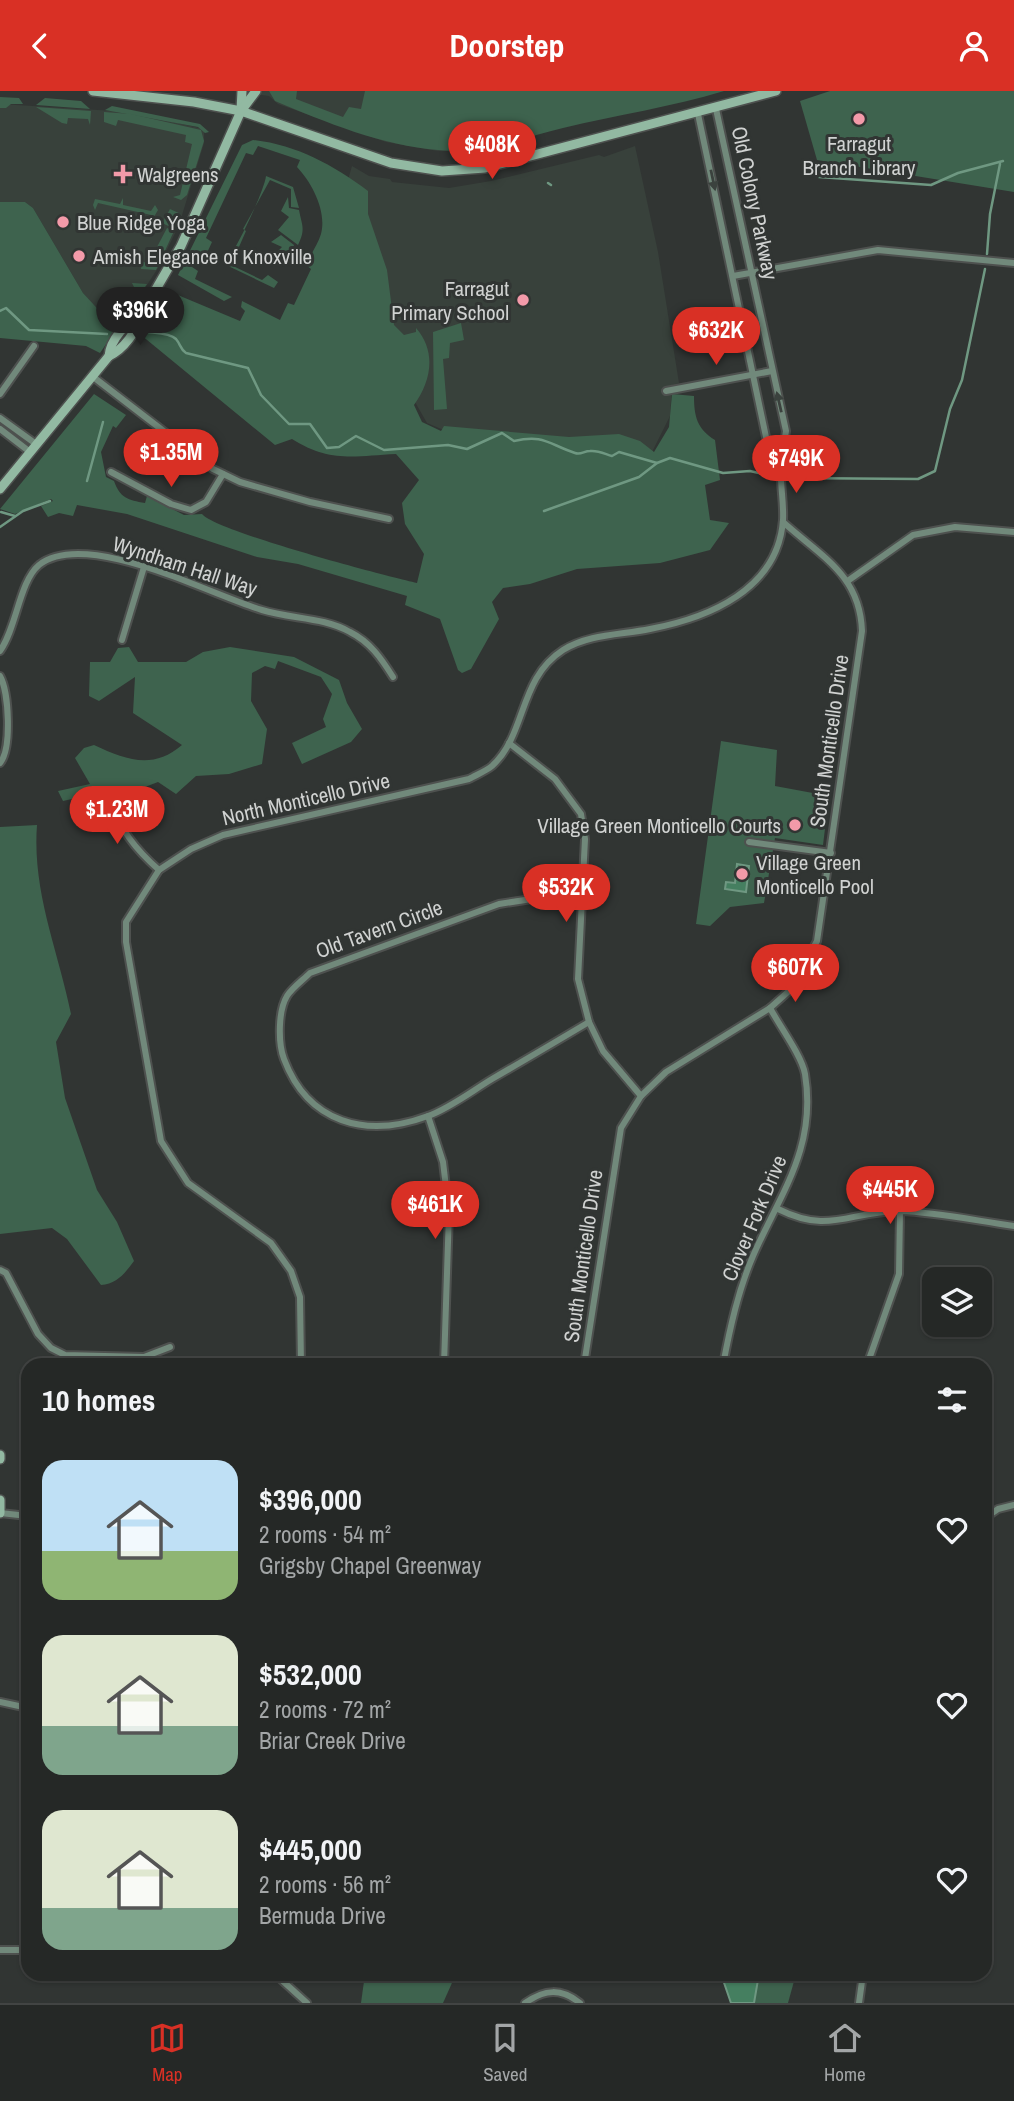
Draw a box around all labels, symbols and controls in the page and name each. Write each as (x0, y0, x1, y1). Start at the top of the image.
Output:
text: Doorstep (449, 24, 565, 67)
icon: back (21, 27, 59, 65)
icon: person (955, 27, 993, 65)
marker: Farragut Branch Library (851, 111, 867, 127)
pin: $408K (443, 122, 541, 181)
street label: Old Colony Parkway (725, 124, 785, 283)
text: $408K (464, 128, 520, 159)
place label: Farragut Branch Library (803, 129, 916, 182)
place label: Walgreens (137, 160, 219, 189)
marker: Walgreens (115, 166, 131, 182)
one-way arrow (707, 169, 718, 191)
place label: Blue Ridge Yoga (77, 208, 206, 237)
marker: Blue Ridge Yoga (55, 214, 71, 230)
place label: Amish Elegance of Knoxville (92, 242, 312, 271)
marker: Amish Elegance of Knoxville (71, 248, 87, 264)
place label: Farragut Primary School (391, 274, 509, 327)
pin: $396K (91, 287, 189, 347)
marker: Farragut Primary School (515, 292, 531, 308)
text: $396K (112, 294, 168, 325)
pin: $632K (667, 307, 765, 367)
text: $632K (688, 314, 744, 345)
one-way arrow (774, 391, 785, 413)
pin: $1.35M (114, 429, 228, 489)
pin: $749K (747, 435, 845, 495)
text: $1.35M (140, 436, 202, 467)
text: $749K (768, 442, 824, 473)
street label: Wyndham Hall Way (109, 529, 261, 603)
street label: South Monticello Drive (803, 653, 855, 829)
street label: North Monticello Drive (219, 766, 393, 832)
pin: $1.23M (60, 787, 174, 846)
text: $1.23M (86, 793, 148, 824)
place label: Village Green Monticello Courts (537, 811, 781, 840)
marker: Village Green Monticello Courts (787, 817, 803, 833)
place label: Village Green Monticello Pool (756, 848, 874, 901)
pin: $532K (517, 865, 615, 924)
marker: Village Green Monticello Pool (734, 866, 750, 882)
text: $532K (538, 871, 594, 902)
street label: Old Tavern Circle (312, 893, 446, 965)
pin: $607K (746, 944, 844, 1004)
text: $607K (767, 951, 823, 982)
street label: Clover Fork Drive (714, 1151, 794, 1285)
pin: $445K (841, 1167, 939, 1226)
street label: South Monticello Drive (557, 1168, 609, 1344)
text: $445K (862, 1173, 918, 1204)
pin: $461K (386, 1181, 484, 1241)
text: $461K (407, 1188, 463, 1219)
map controls (922, 1267, 992, 1337)
button: layers (922, 1267, 992, 1337)
text: 10 homes (42, 1380, 156, 1420)
icon: filters (933, 1381, 971, 1419)
text: $396,000 (259, 1479, 362, 1519)
icon: home (98, 1488, 182, 1572)
icon: heart (933, 1511, 971, 1549)
text: 2 rooms · 54 m² (259, 1519, 391, 1550)
text: Grigsby Chapel Greenway (259, 1550, 481, 1581)
text: $532,000 (259, 1654, 362, 1694)
icon: home (98, 1663, 182, 1747)
icon: heart (933, 1686, 971, 1724)
text: 2 rooms · 72 m² (259, 1694, 391, 1725)
text: Briar Creek Drive (259, 1725, 406, 1756)
text: $445,000 (259, 1829, 362, 1869)
icon: home (98, 1838, 182, 1922)
icon: heart (933, 1861, 971, 1899)
text: 2 rooms · 56 m² (259, 1869, 391, 1900)
text: Bermuda Drive (259, 1900, 386, 1931)
tab: Map (148, 2019, 186, 2087)
tab: Saved (483, 2019, 527, 2087)
tab: Home (824, 2019, 866, 2087)

